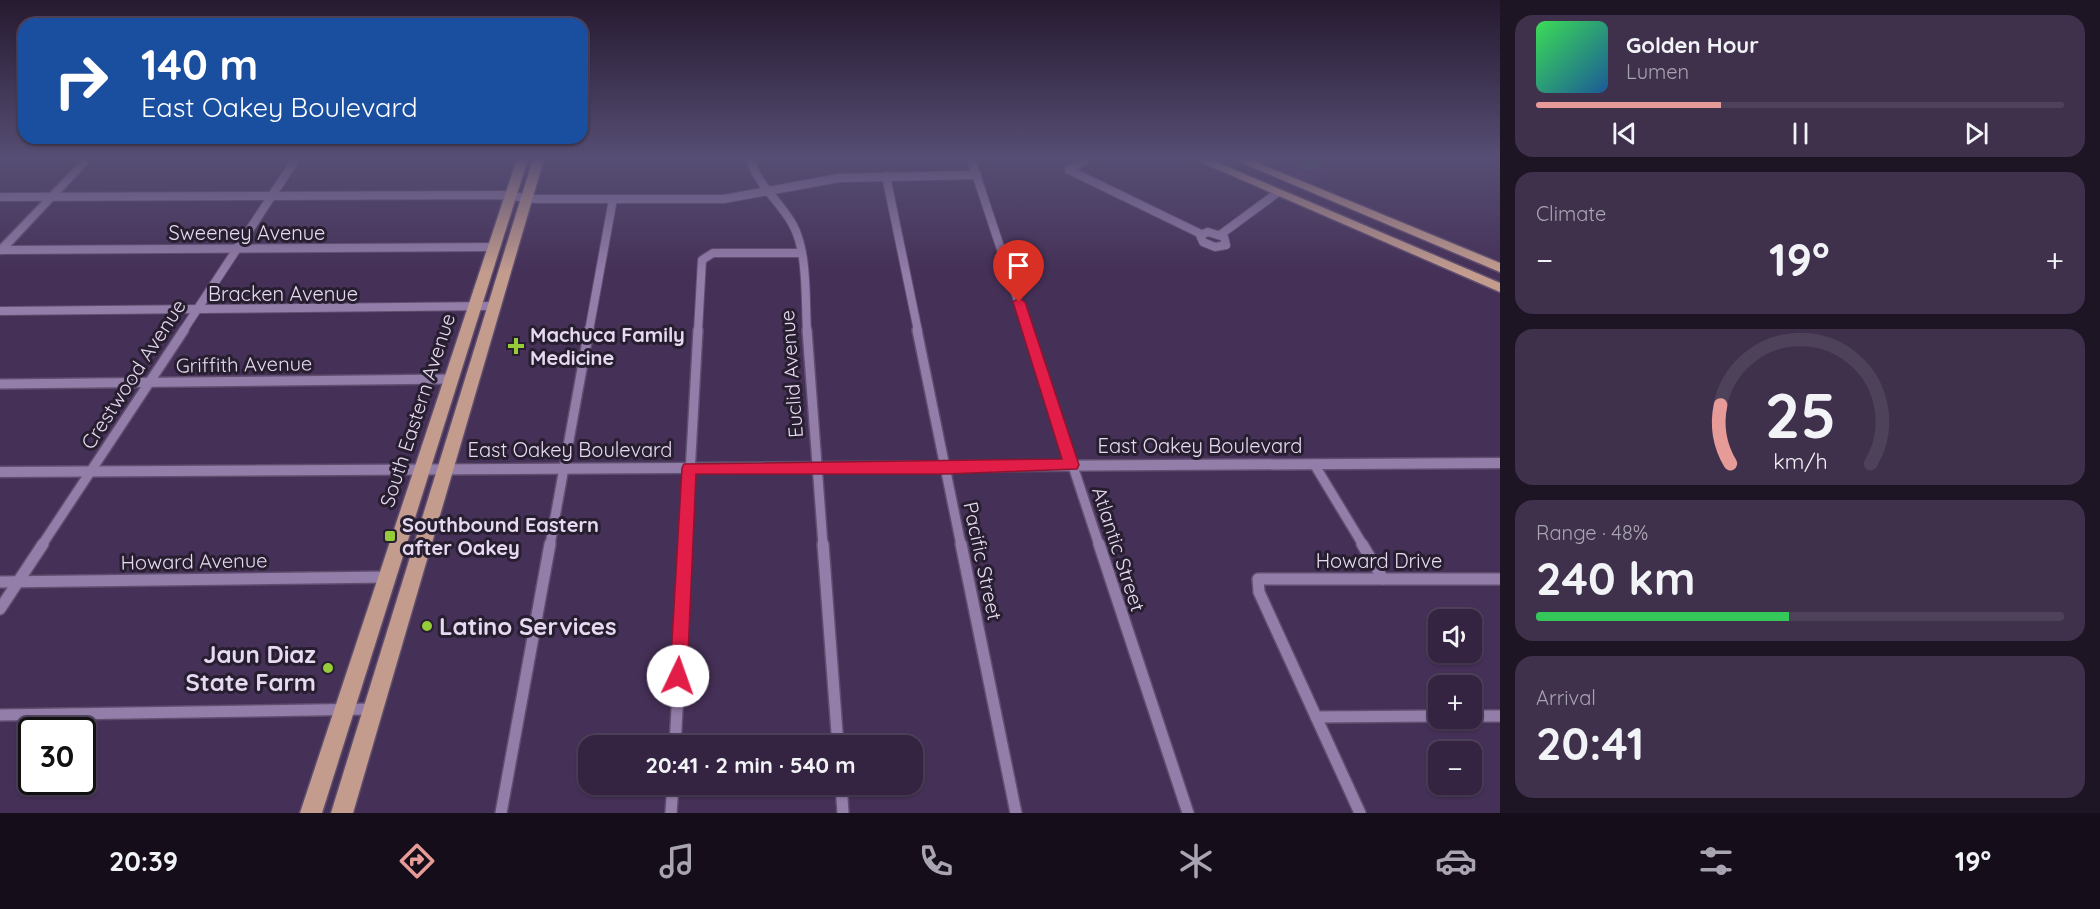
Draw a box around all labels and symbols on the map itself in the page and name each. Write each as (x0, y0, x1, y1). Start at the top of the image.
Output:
street label: Sweeney Avenue (169, 220, 325, 245)
pin (993, 240, 1044, 302)
street label: Bracken Avenue (208, 281, 358, 306)
street label: Crestwood Avenue (75, 294, 191, 454)
street label: Euclid Avenue (774, 309, 808, 439)
street label: South Eastern Avenue (374, 310, 460, 510)
place label: Machuca Family Medicine (530, 322, 685, 370)
marker: Machuca Family Medicine (507, 337, 525, 355)
street label: Griffith Avenue (176, 350, 312, 378)
street label: East Oakey Boulevard (1098, 433, 1302, 458)
street label: East Oakey Boulevard (468, 437, 672, 462)
street label: Atlantic Street (1087, 484, 1151, 615)
street label: Pacific Street (958, 499, 1008, 623)
place label: Southbound Eastern after Oakey (402, 512, 599, 560)
marker: Southbound Eastern after Oakey (383, 529, 397, 543)
street label: Howard Avenue (120, 547, 268, 575)
street label: Howard Drive (1316, 548, 1442, 573)
place label: Latino Services (439, 611, 617, 641)
marker: Latino Services (420, 619, 434, 633)
place label: Jaun Diaz State Farm (186, 639, 316, 697)
position arrow (646, 644, 710, 708)
marker: Jaun Diaz State Farm (321, 661, 335, 675)
speed limit sign: 30 (18, 717, 96, 795)

